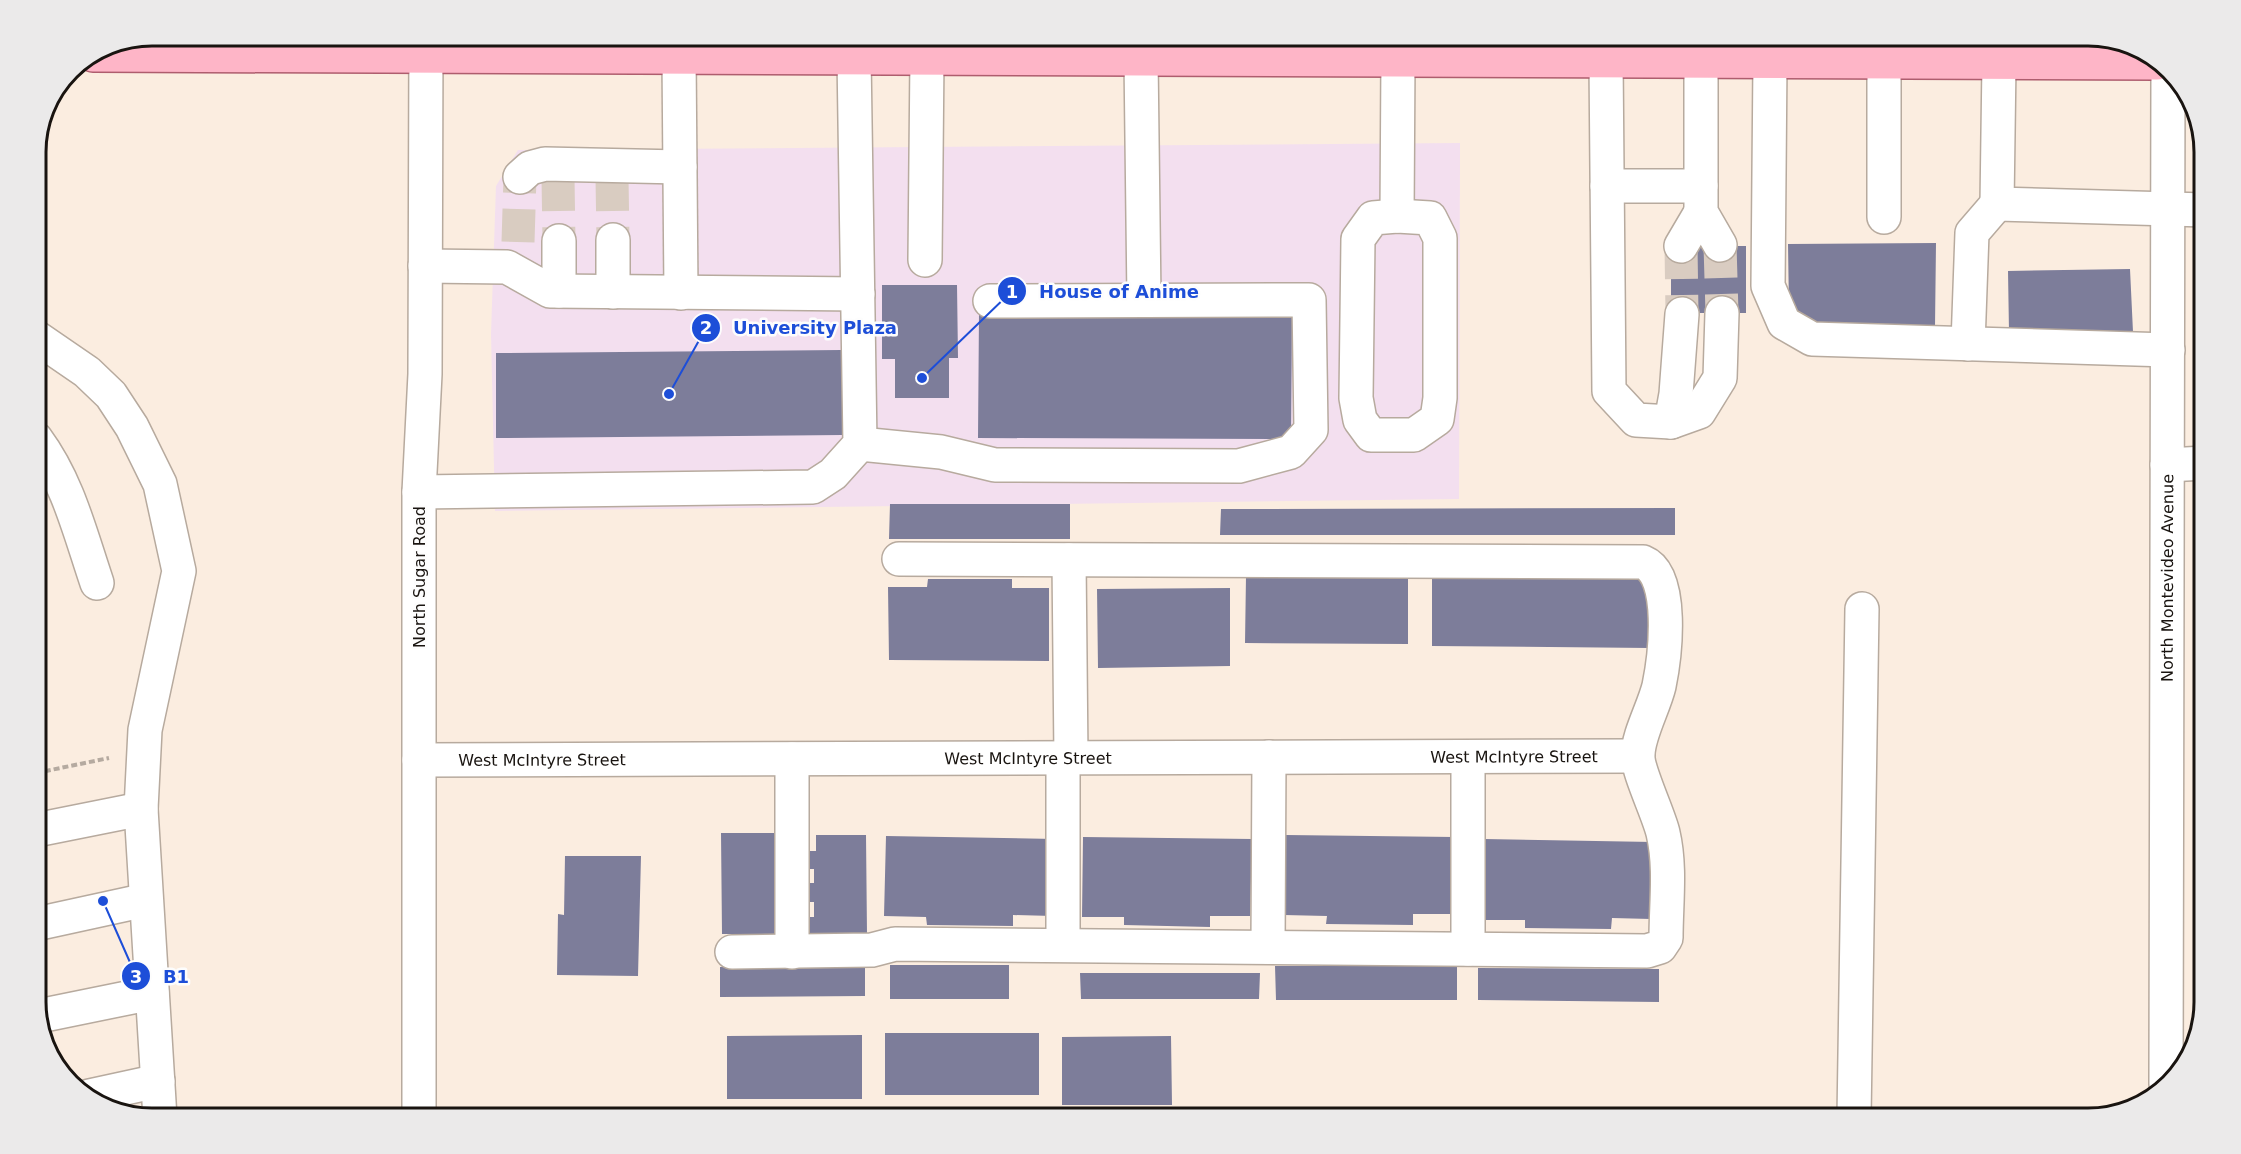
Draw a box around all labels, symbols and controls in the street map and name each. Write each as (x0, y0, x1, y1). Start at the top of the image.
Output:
callout: House of Anime (997, 273, 1211, 309)
text: 1 (1006, 281, 1018, 302)
text: House of Anime (1039, 281, 1199, 302)
callout: University Plaza (691, 310, 909, 346)
text: 2 (700, 317, 712, 338)
text: University Plaza (733, 317, 897, 338)
street label: North Montevideo Avenue (2157, 474, 2177, 682)
street label: North Sugar Road (410, 506, 429, 648)
street label: West McIntyre Street (1430, 747, 1598, 766)
street label: West McIntyre Street (944, 748, 1112, 768)
street label: West McIntyre Street (458, 750, 626, 769)
callout: B1 (121, 958, 201, 994)
text: 3 (130, 966, 142, 987)
text: B1 (163, 966, 189, 987)

